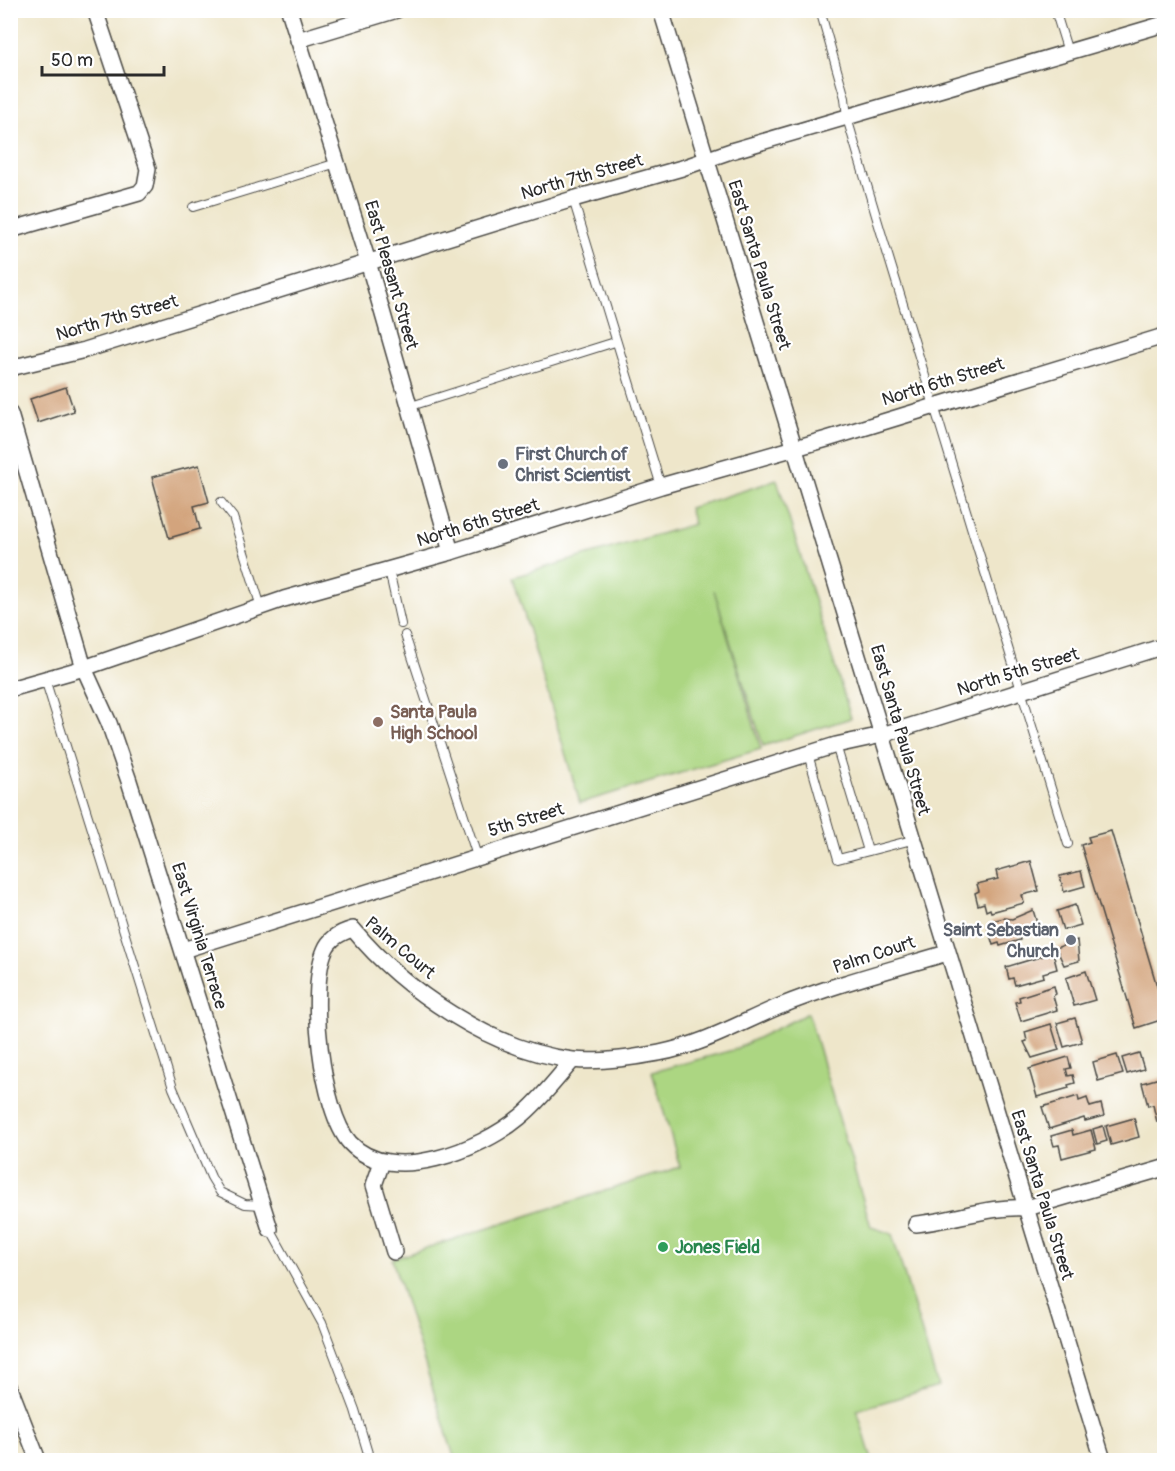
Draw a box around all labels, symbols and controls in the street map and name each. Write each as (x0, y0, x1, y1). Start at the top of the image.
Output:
scale bar (42, 39, 164, 77)
text: 50 m (51, 49, 93, 72)
street label: North 7th Street (518, 148, 646, 205)
street label: East Santa Paula Street (722, 177, 796, 353)
street label: East Pleasant Street (359, 198, 424, 353)
street label: North 7th Street (53, 289, 181, 346)
street label: North 6th Street (879, 352, 1008, 412)
place label: First Church of Christ Scientist (515, 443, 631, 487)
marker: First Church of Christ Scientist (496, 457, 510, 471)
street label: North 6th Street (414, 493, 543, 553)
street label: East Santa Paula Street (865, 642, 936, 819)
street label: North 5th Street (954, 642, 1082, 701)
place label: Santa Paula High School (390, 701, 478, 745)
marker: Santa Paula High School (371, 715, 385, 729)
street label: 5th Street (485, 797, 567, 842)
street label: East Virginia Terrace (166, 860, 232, 1012)
street label: Palm Court (360, 912, 441, 985)
place label: Saint Sebastian Church (943, 919, 1060, 963)
street label: Palm Court (830, 931, 919, 979)
marker: Saint Sebastian Church (1064, 933, 1078, 947)
street label: East Santa Paula Street (1005, 1107, 1079, 1283)
place label: Jones Field (675, 1236, 760, 1259)
marker: Jones Field (656, 1240, 670, 1254)

